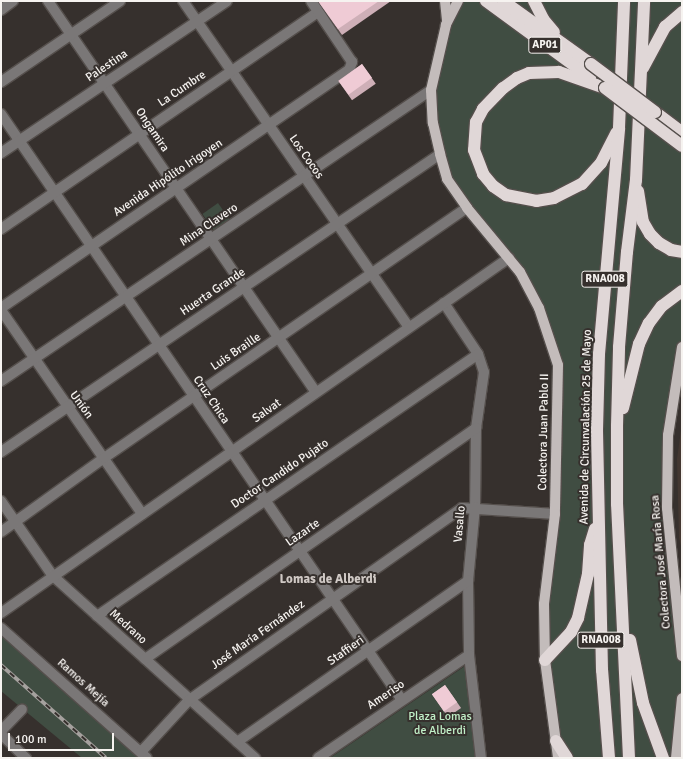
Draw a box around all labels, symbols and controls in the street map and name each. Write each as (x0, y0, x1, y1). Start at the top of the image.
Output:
road number: AP01 (528, 36, 562, 54)
street label: Palestina (83, 47, 131, 85)
street label: La Cumbre (155, 68, 209, 110)
street label: Ongamira (132, 105, 172, 155)
street label: Los Cocos (286, 132, 326, 182)
street label: Avenida Hipólito Irigoyen (111, 136, 225, 220)
street label: Mina Clavero (177, 200, 241, 250)
street label: Huerta Grande (178, 265, 248, 319)
road number: RNA008 (581, 270, 629, 288)
street label: Avenida de Circunvalación 25 de Mayo (577, 329, 595, 525)
street label: Luis Braille (208, 330, 264, 374)
street label: Cruz Chica (190, 373, 232, 427)
street label: Colectora Juan Pablo II (536, 373, 552, 491)
street label: Unión (66, 388, 96, 422)
street label: Salvat (250, 396, 284, 426)
street label: Doctor Candido Pujato (229, 436, 331, 512)
street label: Colectora José María Rosa (648, 494, 674, 630)
street label: Vasallo (451, 505, 469, 543)
street label: Lazarte (283, 516, 323, 550)
district label: Lomas de Alberdi (279, 571, 377, 587)
street label: José María Fernández (208, 597, 308, 673)
street label: Medrano (106, 607, 150, 647)
road number: RNA008 (577, 631, 625, 649)
street label: Staffieri (325, 633, 367, 669)
street label: Ramos Mejía (54, 656, 112, 710)
street label: Ameriso (364, 677, 408, 713)
park label: Plaza Lomas de Alberdi (408, 710, 472, 738)
scale bar (10, 725, 116, 751)
text: 100 m (15, 732, 47, 747)

